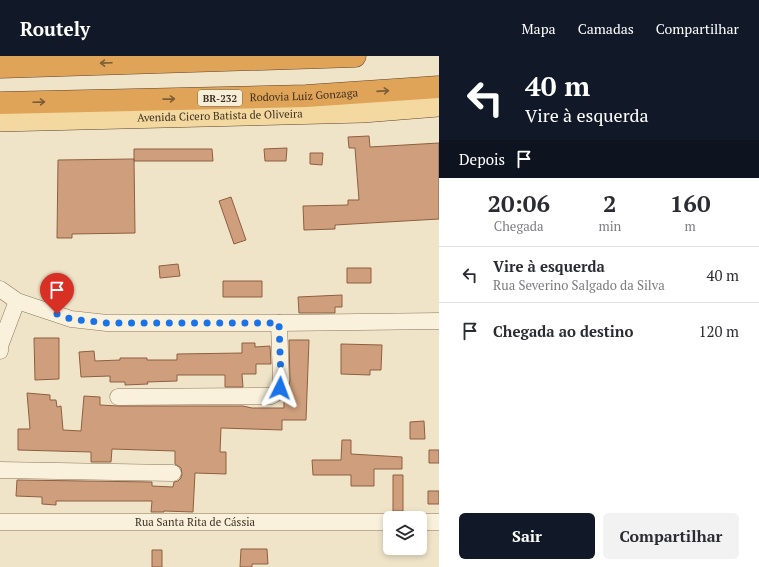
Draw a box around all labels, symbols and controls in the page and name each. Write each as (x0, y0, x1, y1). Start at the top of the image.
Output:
text: Routely (20, 16, 90, 41)
text: Mapa (521, 19, 556, 38)
text: Camadas (578, 19, 634, 38)
text: Compartilhar (656, 19, 739, 38)
one-way arrow (100, 60, 113, 67)
text: 40 m (525, 67, 590, 104)
icon: left (459, 72, 511, 124)
street label: Rodovia Luiz Gonzaga (250, 85, 359, 104)
one-way arrow (376, 87, 389, 95)
road number: BR-232 (198, 90, 242, 106)
one-way arrow (162, 95, 175, 103)
one-way arrow (32, 98, 45, 106)
text: Vire à esquerda (525, 103, 649, 127)
street label: Avenida Cicero Batista de Oliveira (137, 106, 303, 125)
icon: arrive (513, 148, 535, 170)
text: Depois (459, 149, 505, 169)
text: 20:06 (487, 187, 550, 219)
text: 2 (603, 187, 617, 219)
text: 160 (670, 187, 710, 219)
text: Chegada (494, 217, 544, 235)
text: min (598, 217, 621, 235)
text: m (685, 217, 696, 235)
text: Vire à esquerda (493, 256, 605, 276)
icon: left (459, 264, 481, 286)
text: 40 m (706, 265, 739, 285)
pin (40, 273, 74, 314)
text: Rua Severino Salgado da Silva (493, 276, 665, 294)
icon: arrive (46, 279, 68, 301)
icon: arrive (459, 320, 481, 342)
text: Chegada ao destino (493, 321, 633, 341)
text: 120 m (698, 321, 739, 341)
position arrow (259, 367, 301, 409)
map controls (383, 511, 427, 555)
button: layers (383, 511, 427, 555)
button: Sair (459, 513, 595, 559)
button: Compartilhar (603, 513, 739, 559)
street label: Rua Santa Rita de Cássia (135, 515, 255, 529)

